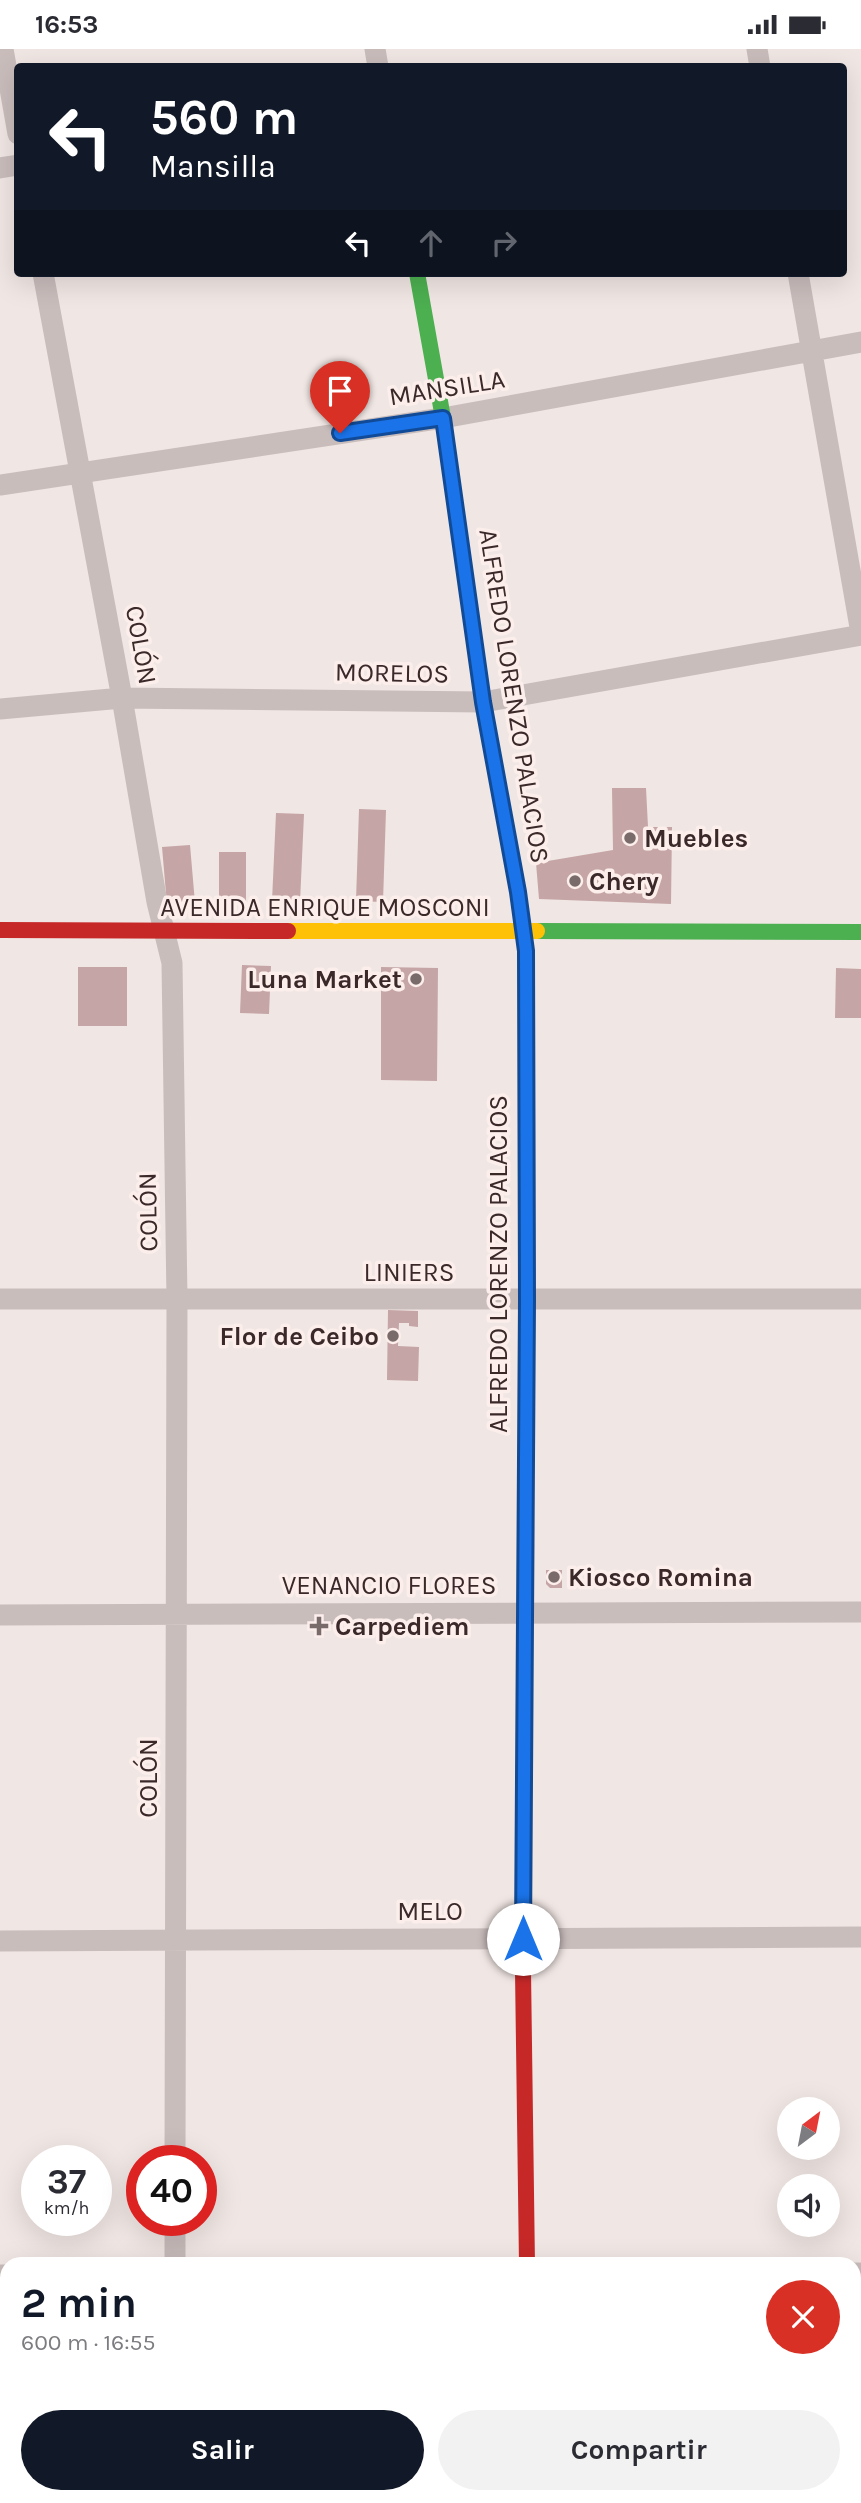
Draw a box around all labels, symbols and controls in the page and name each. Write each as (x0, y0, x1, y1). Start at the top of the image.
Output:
text: 16:53 (35, 9, 98, 40)
text: 560 m (150, 89, 298, 146)
icon: left (35, 91, 126, 182)
text: Mansilla (150, 148, 276, 185)
icon: left (339, 224, 377, 262)
icon: ahead (412, 224, 450, 262)
icon: right (485, 224, 523, 262)
pin (310, 361, 370, 433)
street label: MANSILLA (387, 364, 507, 412)
icon: arrive (321, 372, 359, 410)
street label: ALFREDO LORENZO PALACIOS (472, 527, 556, 865)
street label: COLÓN (119, 603, 164, 687)
street label: MORELOS (335, 657, 449, 689)
place label: Muebles (644, 823, 748, 854)
marker: Muebles (622, 830, 638, 846)
place label: Chery (589, 866, 659, 897)
marker: Chery (567, 873, 583, 889)
street label: AVENIDA ENRIQUE MOSCONI (160, 892, 490, 923)
place label: Luna Market (247, 964, 402, 995)
marker: Luna Market (408, 971, 424, 987)
street label: ALFREDO LORENZO PALACIOS (483, 1095, 514, 1433)
street label: COLÓN (131, 1172, 164, 1252)
street label: LINIERS (364, 1257, 454, 1288)
place label: Flor de Ceibo (220, 1321, 379, 1352)
marker: Flor de Ceibo (385, 1328, 401, 1344)
place label: Kiosco Romina (568, 1562, 753, 1593)
marker: Kiosco Romina (546, 1569, 562, 1585)
street label: VENANCIO FLORES (282, 1570, 496, 1601)
place label: Carpediem (335, 1611, 469, 1642)
marker: Carpediem (309, 1616, 329, 1636)
street label: COLÓN (132, 1738, 164, 1818)
street label: MELO (397, 1896, 463, 1927)
position arrow (486, 1902, 560, 1976)
north arrow (777, 2097, 840, 2159)
map controls (777, 2097, 840, 2237)
speed limit sign: 40 (126, 2145, 217, 2236)
text: 37 (47, 2161, 86, 2202)
button: sound (777, 2174, 840, 2237)
text: km/h (44, 2197, 89, 2219)
text: 2 min (21, 2278, 137, 2328)
button: close (766, 2280, 840, 2354)
text: 600 m · 16:55 (21, 2329, 156, 2356)
button: Salir (21, 2410, 424, 2490)
button: Compartir (438, 2410, 840, 2490)

